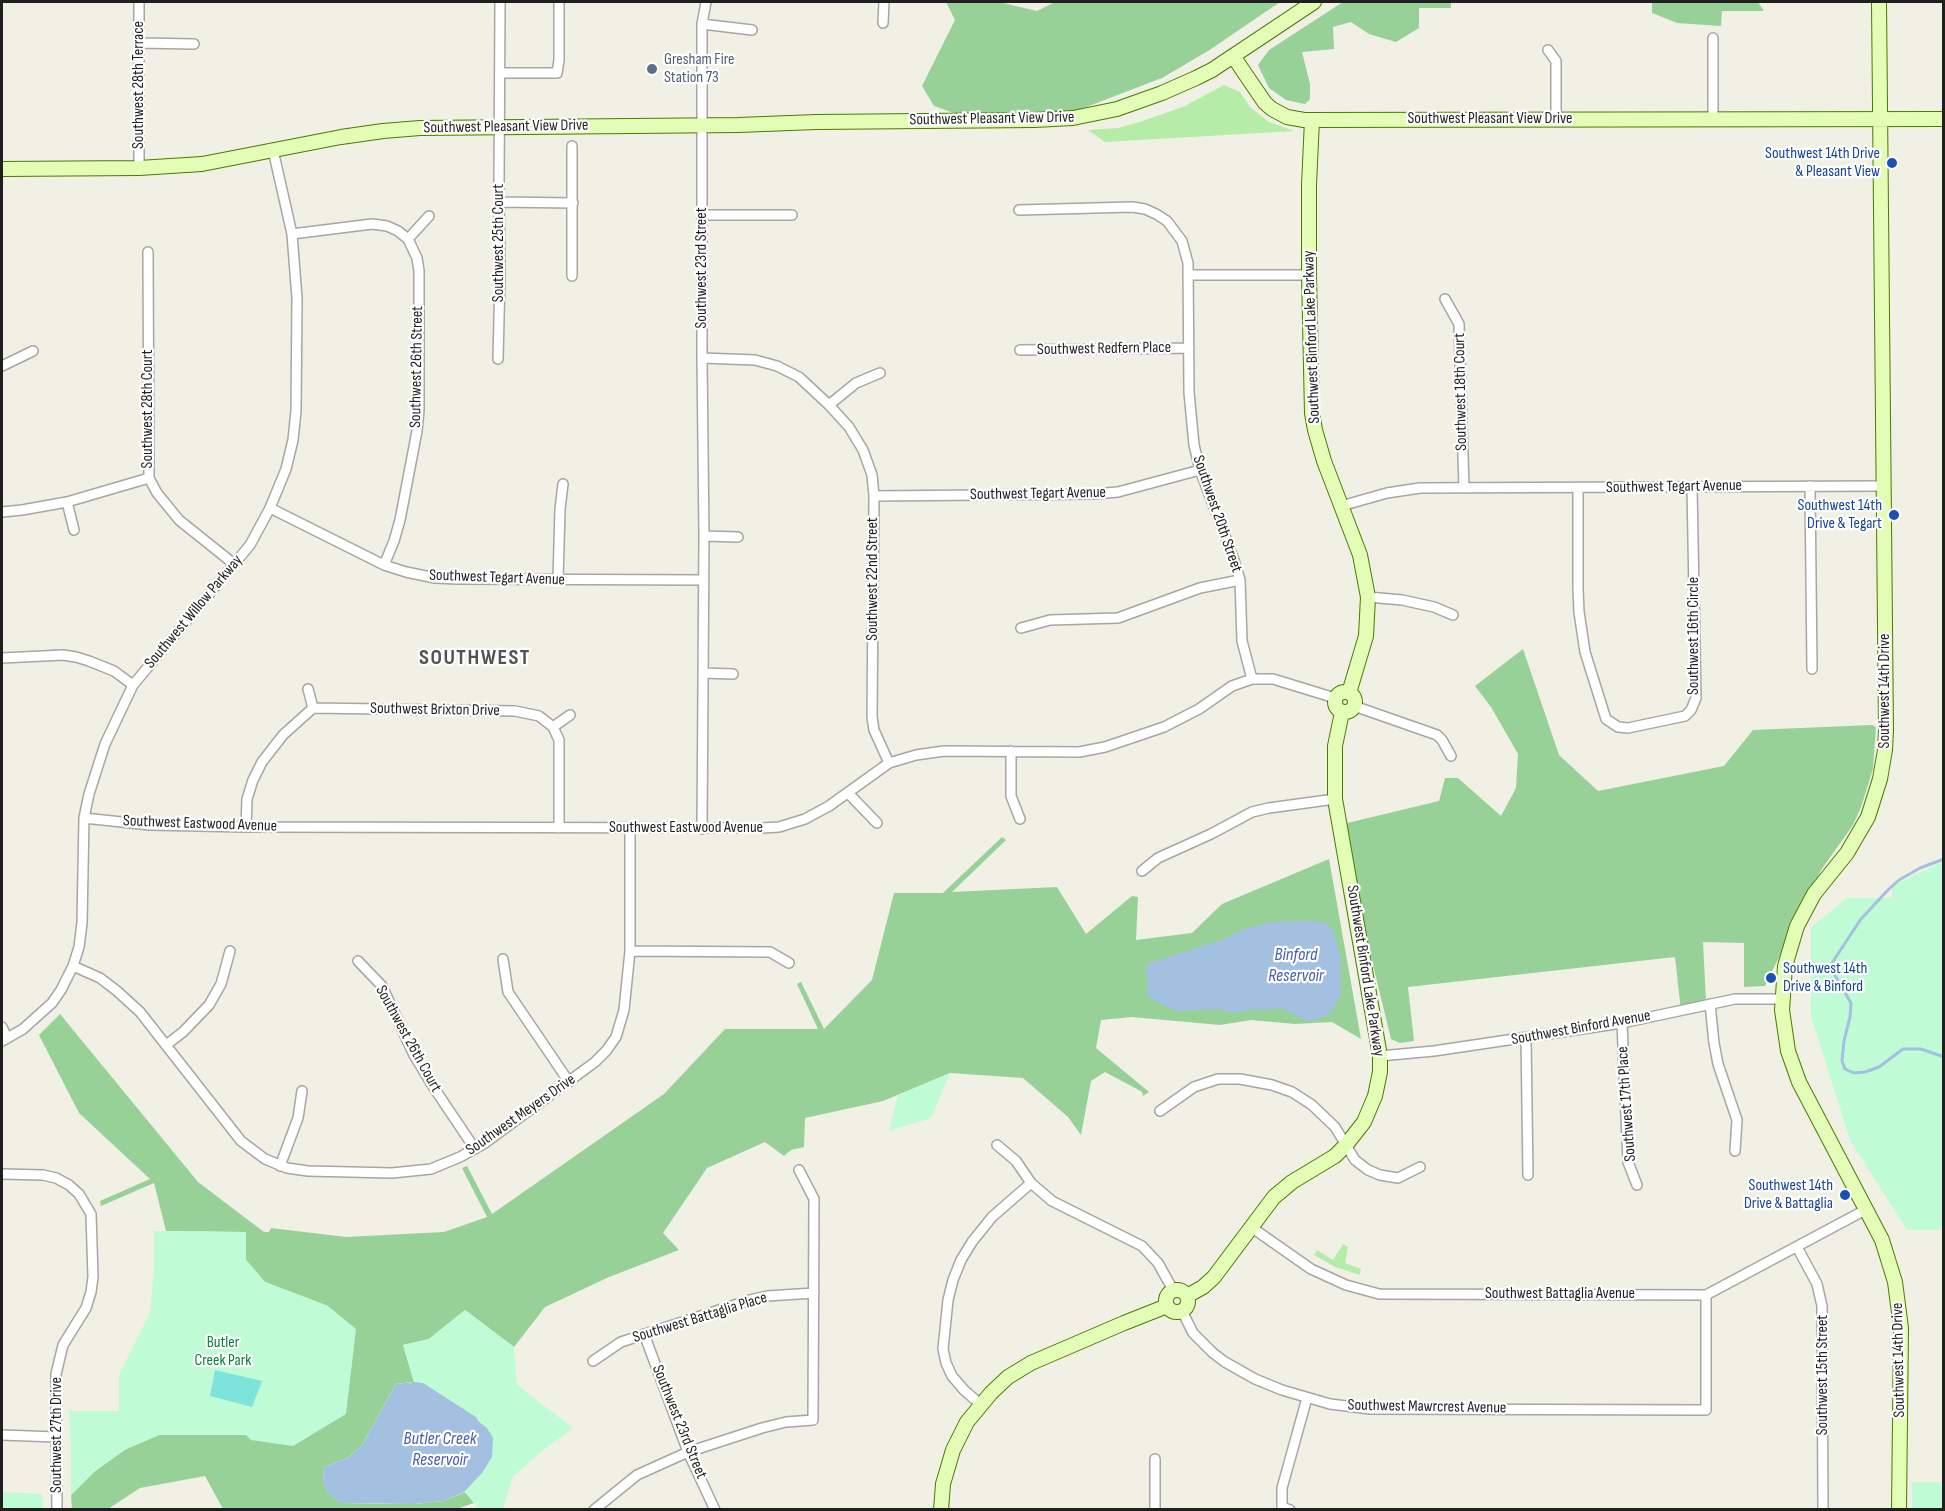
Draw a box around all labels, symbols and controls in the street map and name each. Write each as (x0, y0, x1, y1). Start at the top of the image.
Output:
street label: Southwest 28th Terrace (129, 21, 149, 149)
place label: Gresham Fire Station 73 (664, 50, 734, 88)
marker: Gresham Fire Station 73 (645, 62, 659, 76)
street label: Southwest Pleasant View Drive (909, 108, 1075, 130)
street label: Southwest Pleasant View Drive (1408, 109, 1572, 129)
street label: Southwest Pleasant View Drive (423, 116, 589, 138)
place label: Southwest 14th Drive & Pleasant View (1765, 144, 1880, 182)
marker: Southwest 14th Drive & Pleasant View (1885, 156, 1899, 170)
street label: Southwest 25th Court (489, 184, 509, 302)
street label: Southwest 23rd Street (692, 207, 712, 329)
street label: Southwest Binford Lake Parkway (1299, 250, 1325, 424)
street label: Southwest 26th Street (406, 306, 428, 428)
street label: Southwest 18th Court (1450, 333, 1472, 451)
street label: Southwest Redfern Place (1037, 338, 1171, 360)
street label: Southwest 28th Court (138, 350, 158, 468)
street label: Southwest 20th Street (1188, 453, 1246, 575)
street label: Southwest Tegart Avenue (1606, 476, 1742, 498)
street label: Southwest Tegart Avenue (970, 483, 1106, 505)
place label: Southwest 14th Drive & Tegart (1798, 496, 1882, 534)
marker: Southwest 14th Drive & Tegart (1887, 508, 1901, 522)
street label: Southwest 22nd Street (863, 517, 883, 641)
street label: Southwest Willow Parkway (141, 551, 247, 673)
street label: Southwest Tegart Avenue (429, 566, 565, 590)
street label: Southwest 16th Circle (1684, 577, 1704, 695)
street label: Southwest 14th Drive (1875, 634, 1895, 748)
district label: SOUTHWEST (419, 645, 531, 671)
street label: Southwest Brixton Drive (370, 699, 500, 721)
street label: Southwest Eastwood Avenue (123, 812, 277, 836)
street label: Southwest Eastwood Avenue (609, 818, 763, 838)
street label: Southwest Binford Lake Parkway (1342, 884, 1388, 1058)
water label: Binford Reservoir (1268, 944, 1324, 986)
place label: Southwest 14th Drive & Binford (1783, 959, 1867, 997)
marker: Southwest 14th Drive & Binford (1764, 971, 1778, 985)
street label: Southwest 26th Court (371, 982, 445, 1096)
street label: Southwest Binford Avenue (1510, 1006, 1652, 1050)
street label: Southwest 17th Place (1613, 1046, 1641, 1162)
street label: Southwest Meyers Drive (463, 1070, 579, 1160)
place label: Southwest 14th Drive & Battaglia (1744, 1176, 1833, 1214)
marker: Southwest 14th Drive & Battaglia (1838, 1188, 1852, 1202)
street label: Southwest Battaglia Avenue (1485, 1284, 1635, 1304)
street label: Southwest Battaglia Place (630, 1288, 770, 1348)
street label: Southwest 14th Drive (1888, 1302, 1910, 1418)
street label: Southwest 15th Street (1813, 1315, 1833, 1435)
park label: Butler Creek Park (195, 1333, 251, 1371)
street label: Southwest 23rd Street (647, 1362, 711, 1482)
street label: Southwest 27th Drive (47, 1377, 67, 1493)
street label: Southwest Mawrcrest Avenue (1348, 1396, 1506, 1418)
water label: Butler Creek Reservoir (404, 1428, 476, 1470)

